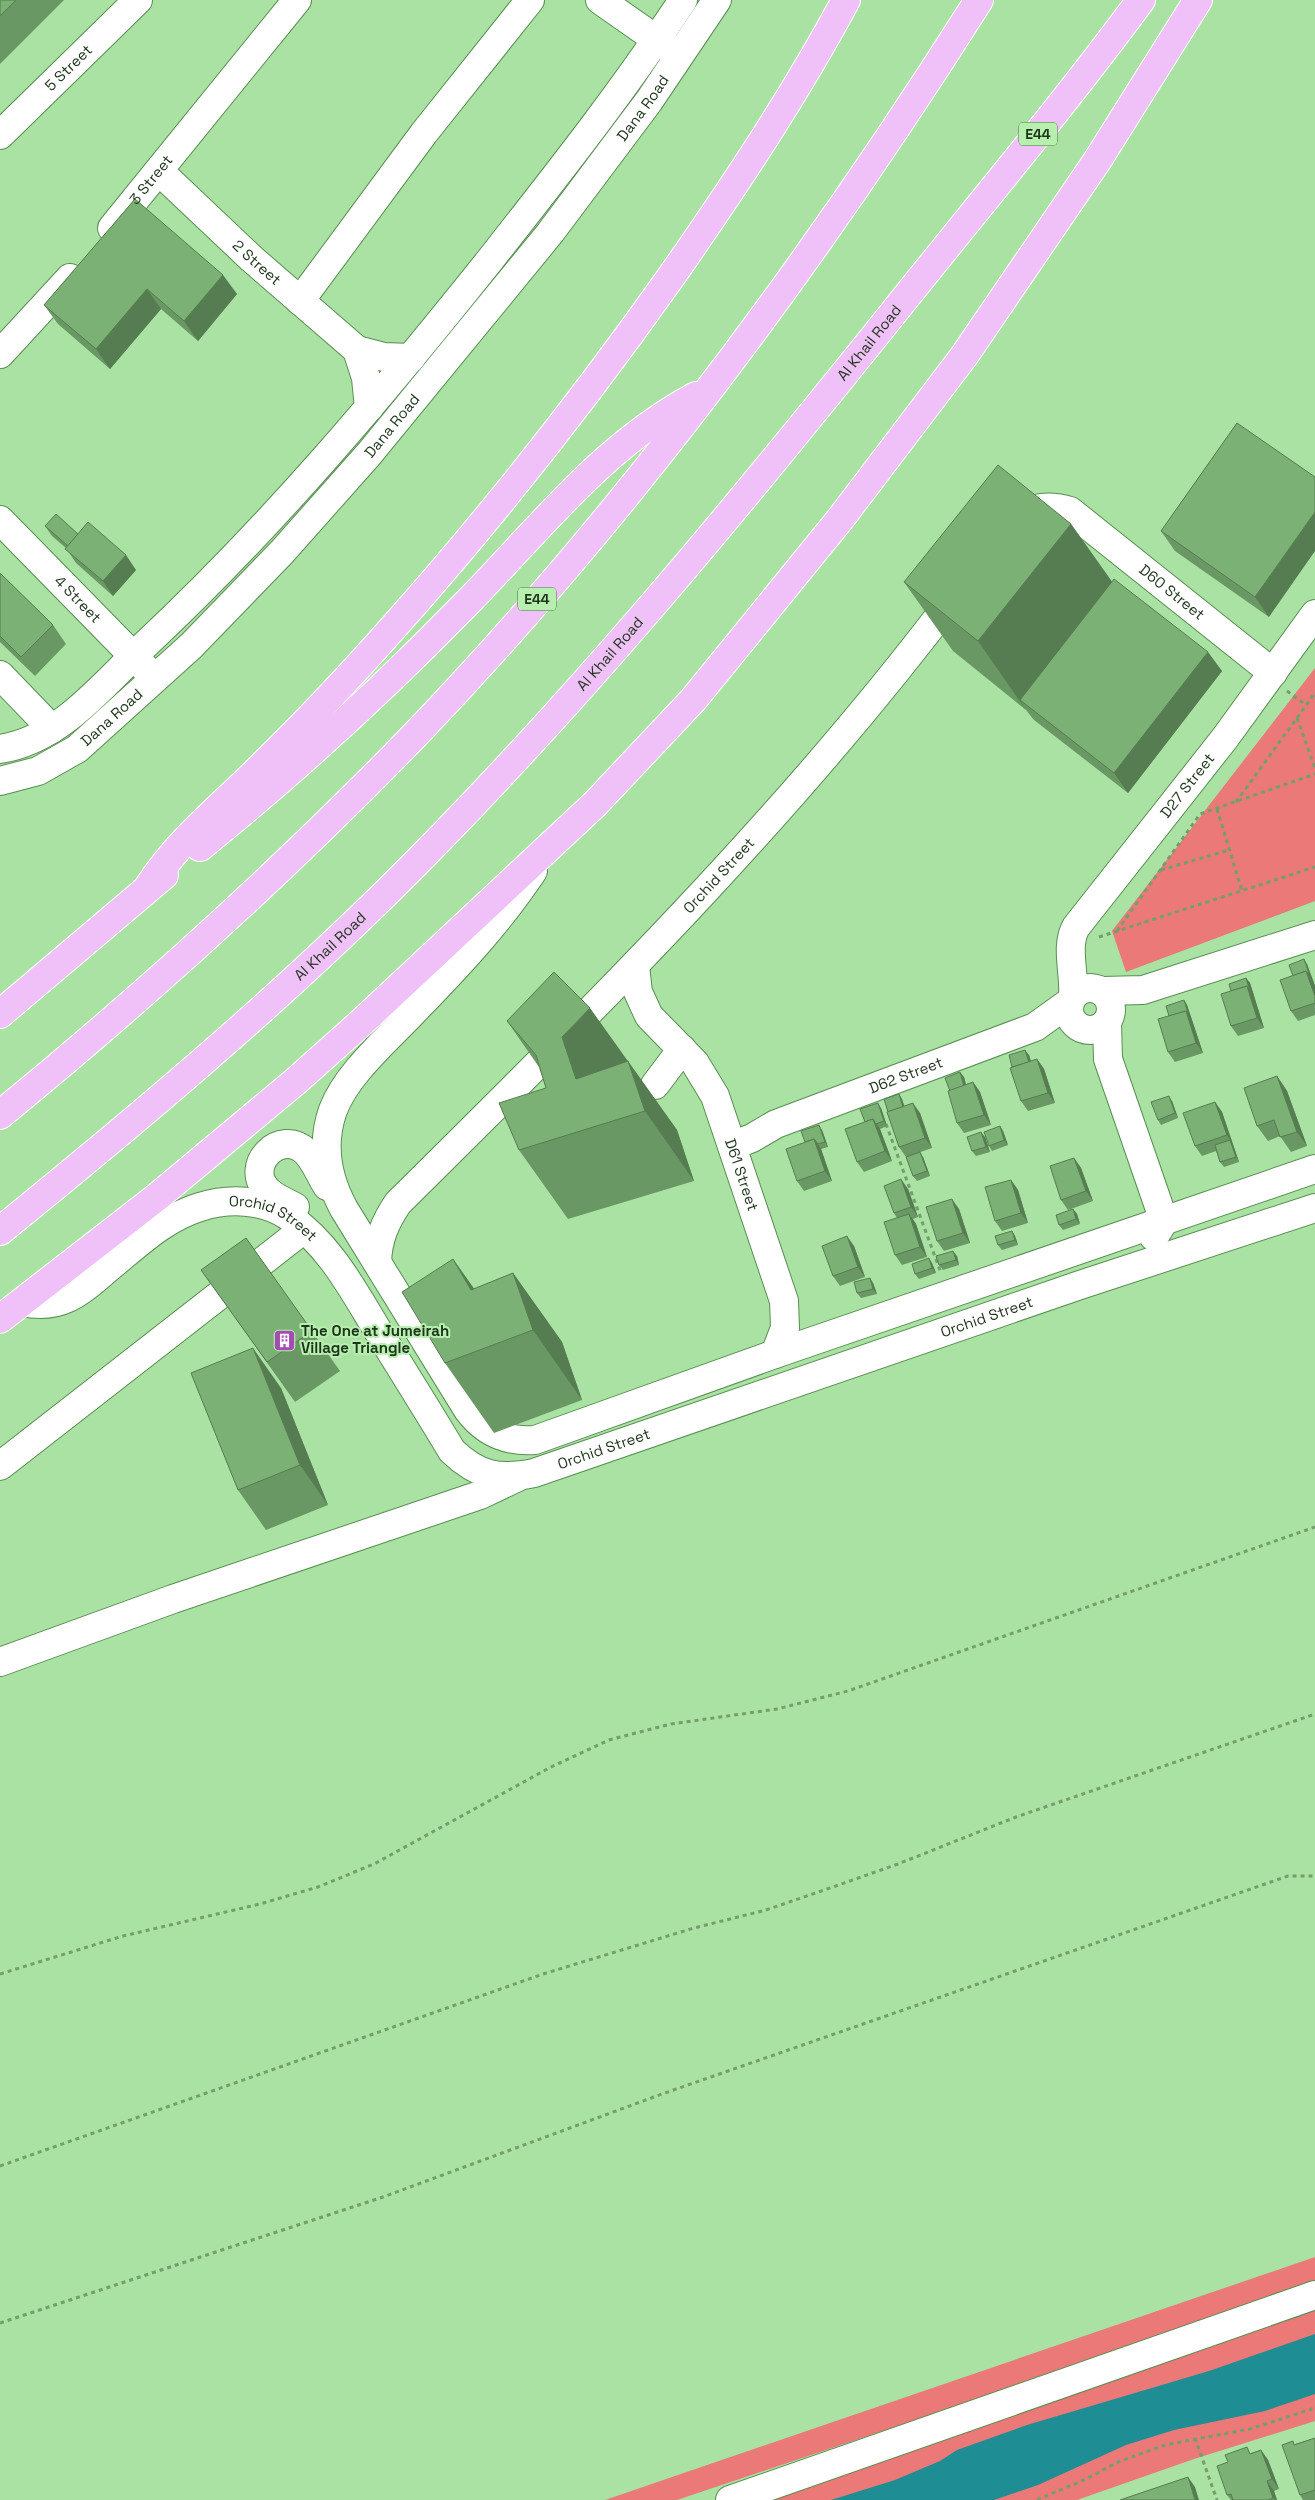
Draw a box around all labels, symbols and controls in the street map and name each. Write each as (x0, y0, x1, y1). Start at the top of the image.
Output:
street label: 5 Street (41, 40, 96, 95)
street label: Dana Road (612, 71, 673, 145)
road number: E44 (1019, 122, 1057, 146)
street label: 3 Street (125, 151, 177, 208)
street label: 2 Street (229, 236, 285, 289)
street label: Al Khail Road (833, 301, 905, 384)
street label: Dana Road (360, 390, 423, 461)
street label: D60 Street (1135, 560, 1209, 624)
street label: 4 Street (51, 571, 106, 627)
road number: E44 (518, 588, 556, 610)
street label: Al Khail Road (572, 613, 647, 694)
street label: Dana Road (76, 684, 146, 750)
street label: D27 Street (1156, 749, 1218, 821)
street label: Orchid Street (679, 833, 758, 917)
street label: Al Khail Road (290, 908, 370, 984)
street label: D62 Street (866, 1052, 946, 1097)
street label: D61 Street (721, 1136, 763, 1213)
street label: Orchid Street (229, 1191, 322, 1245)
street label: Orchid Street (938, 1292, 1035, 1341)
place label: The One at Jumeirah Village Triangle (301, 1321, 449, 1357)
building icon: The One at Jumeirah Village Triangle (273, 1328, 297, 1352)
street label: Orchid Street (555, 1424, 653, 1473)

